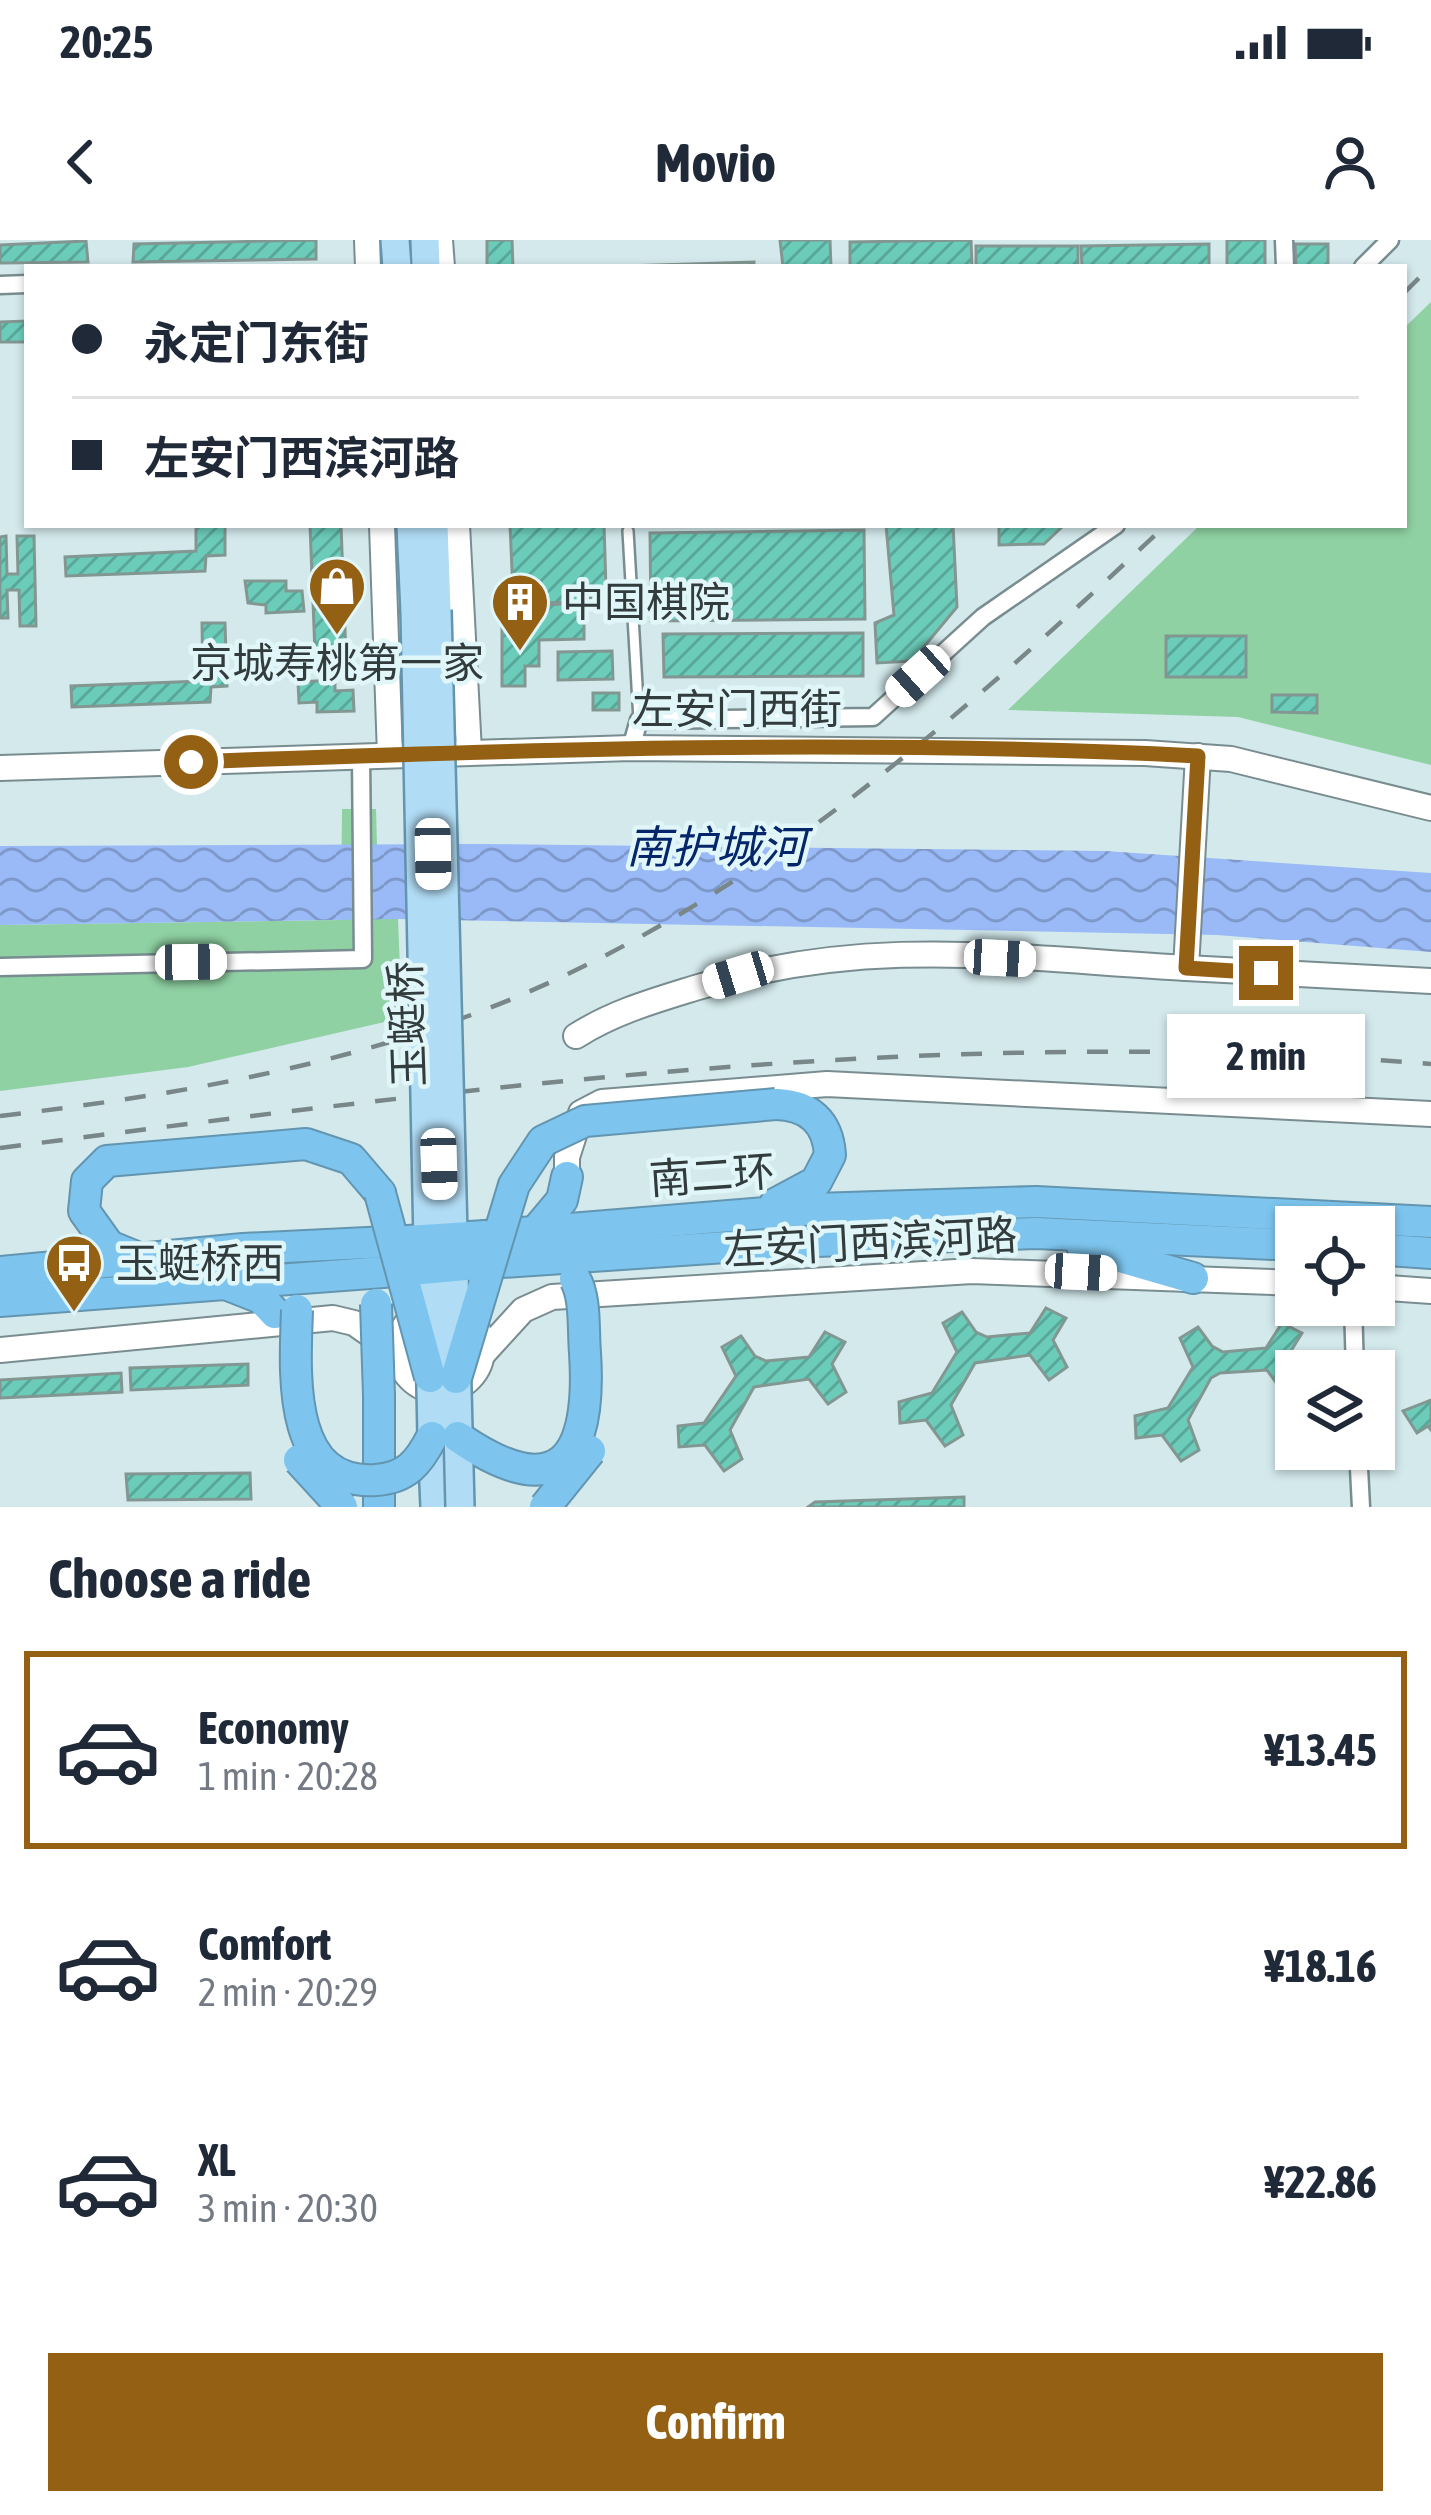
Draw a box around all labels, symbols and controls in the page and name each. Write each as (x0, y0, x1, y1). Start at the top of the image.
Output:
text: 20:25 (60, 16, 154, 68)
icon: back (48, 129, 114, 195)
icon: person (1317, 129, 1383, 195)
text: Movio (655, 132, 776, 193)
text: 永定门东街 (144, 317, 369, 369)
text: 左安门西滨河路 (144, 432, 459, 484)
shop icon: 京城寿桃第一家 (306, 555, 368, 637)
building icon: 中国棋院 (489, 571, 551, 653)
place label: 中国棋院 (562, 578, 730, 626)
place label: 京城寿桃第一家 (190, 639, 484, 687)
car (879, 639, 957, 713)
street label: 左安门西街 (632, 685, 842, 733)
route start (164, 735, 218, 789)
car (414, 818, 452, 890)
water label: 南护城河 (626, 821, 814, 873)
car (963, 938, 1037, 978)
car (155, 943, 227, 981)
route end (1239, 946, 1293, 1000)
car (698, 947, 778, 1003)
street label: 玉蜓桥 (381, 960, 433, 1088)
callout: 2 min (1167, 1015, 1365, 1099)
text: 2 min (1226, 1034, 1306, 1078)
car (420, 1127, 458, 1201)
street label: 南二环 (647, 1147, 777, 1203)
map controls (1275, 1206, 1395, 1470)
button: locate (1275, 1206, 1395, 1326)
street label: 左安门西滨河路 (722, 1210, 1018, 1274)
bus stop icon: 玉蜓桥西 (43, 1232, 105, 1314)
place label: 玉蜓桥西 (116, 1239, 284, 1287)
car (1044, 1252, 1118, 1292)
button: layers (1275, 1350, 1395, 1470)
text: Choose a ride (48, 1548, 311, 1609)
icon: car (54, 1696, 162, 1804)
text: Economy (198, 1702, 349, 1754)
text: ¥13.45 (1264, 1724, 1377, 1776)
text: 1 min · 20:28 (198, 1754, 378, 1798)
icon: car (54, 1912, 162, 2020)
text: Comfort (198, 1918, 331, 1970)
text: ¥18.16 (1264, 1940, 1377, 1992)
text: 2 min · 20:29 (198, 1970, 378, 2014)
icon: car (54, 2128, 162, 2236)
text: XL (198, 2134, 236, 2186)
text: ¥22.86 (1264, 2156, 1377, 2208)
text: 3 min · 20:30 (198, 2186, 378, 2230)
button: Confirm (48, 2353, 1383, 2491)

